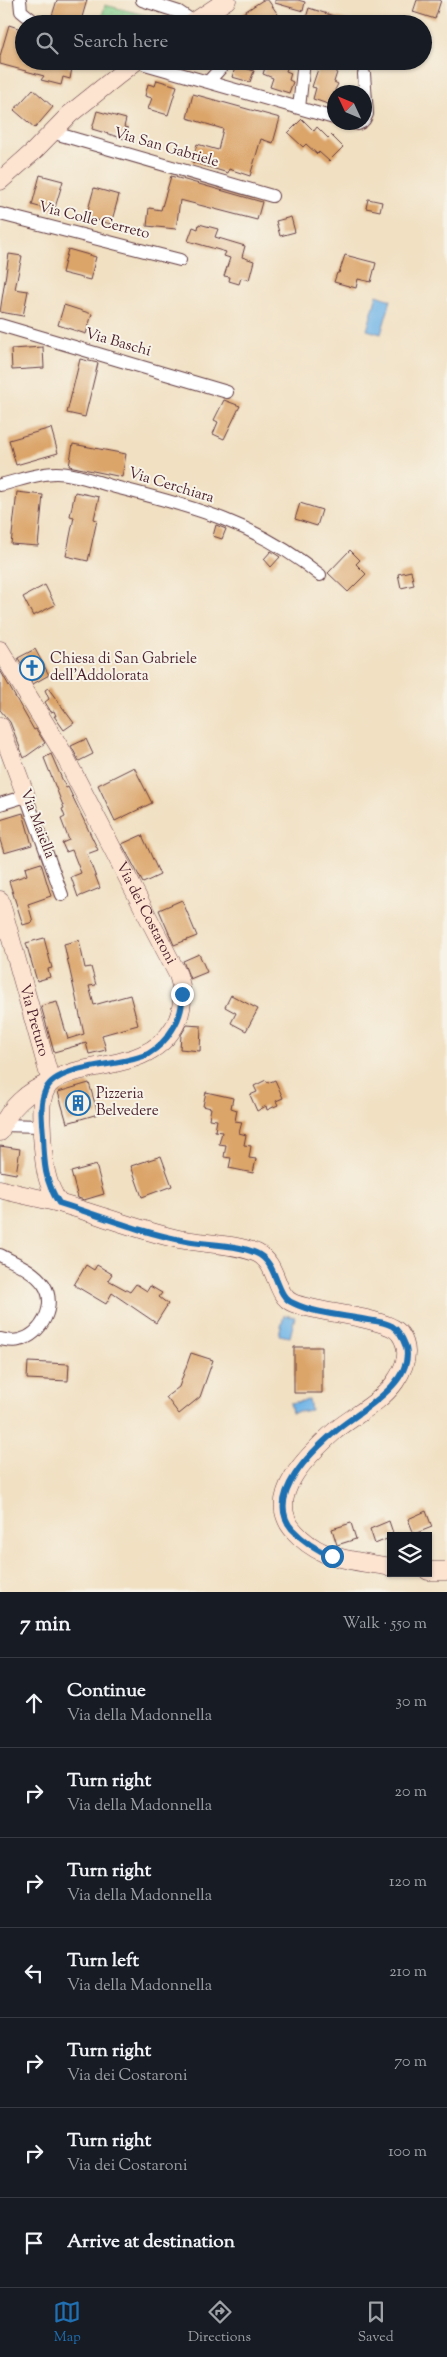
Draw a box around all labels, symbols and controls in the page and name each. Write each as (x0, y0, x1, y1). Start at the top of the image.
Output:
search box (15, 15, 432, 70)
icon: search (33, 29, 61, 57)
text: Search here (73, 29, 168, 56)
north arrow (327, 85, 372, 130)
street label: Via San Gabriele (111, 123, 221, 173)
street label: Via Colle Cerreto (36, 197, 152, 245)
street label: Via Baschi (83, 324, 153, 362)
street label: Via Cerchiara (125, 463, 217, 509)
place label: Chiesa di San Gabriele dell'Addolorata (50, 649, 197, 687)
church icon: Chiesa di San Gabriele dell'Addolorata (19, 655, 45, 681)
street label: Via Maiella (14, 786, 60, 862)
street label: Via dei Costaroni (111, 858, 181, 968)
street label: Via Preturo (14, 982, 54, 1059)
route end (171, 983, 194, 1006)
place label: Pizzeria Belvedere (96, 1084, 159, 1122)
building icon: Pizzeria Belvedere (65, 1090, 91, 1116)
map controls (387, 1532, 432, 1577)
button: layers (387, 1532, 432, 1577)
route start (321, 1545, 344, 1568)
text: 7 min (20, 1610, 71, 1640)
text: Walk · 550 m (342, 1613, 427, 1636)
text: Continue (67, 1678, 146, 1705)
icon: ahead (20, 1689, 48, 1717)
text: 30 m (396, 1691, 427, 1714)
text: Via della Madonnella (67, 1705, 212, 1728)
text: Turn right (67, 1768, 151, 1795)
icon: right (20, 1779, 48, 1807)
text: 20 m (394, 1781, 427, 1804)
text: Via della Madonnella (67, 1795, 212, 1818)
text: Turn right (67, 1858, 151, 1885)
icon: right (20, 1869, 48, 1897)
text: 120 m (389, 1871, 427, 1894)
text: Via della Madonnella (67, 1885, 212, 1908)
text: Turn left (67, 1948, 139, 1975)
icon: left (20, 1959, 48, 1987)
text: 210 m (389, 1961, 427, 1984)
text: Via della Madonnella (67, 1975, 212, 1998)
text: Turn right (67, 2038, 151, 2065)
icon: right (20, 2049, 48, 2077)
text: 70 m (394, 2051, 427, 2074)
text: Via dei Costaroni (67, 2065, 187, 2088)
text: Turn right (67, 2128, 151, 2155)
icon: right (20, 2139, 48, 2167)
text: 100 m (388, 2141, 427, 2164)
text: Via dei Costaroni (67, 2155, 187, 2178)
icon: arrive (20, 2229, 48, 2257)
text: Arrive at destination (67, 2229, 235, 2256)
tab: Map (53, 2298, 81, 2348)
tab: Directions (188, 2298, 251, 2348)
tab: Saved (358, 2298, 394, 2348)

